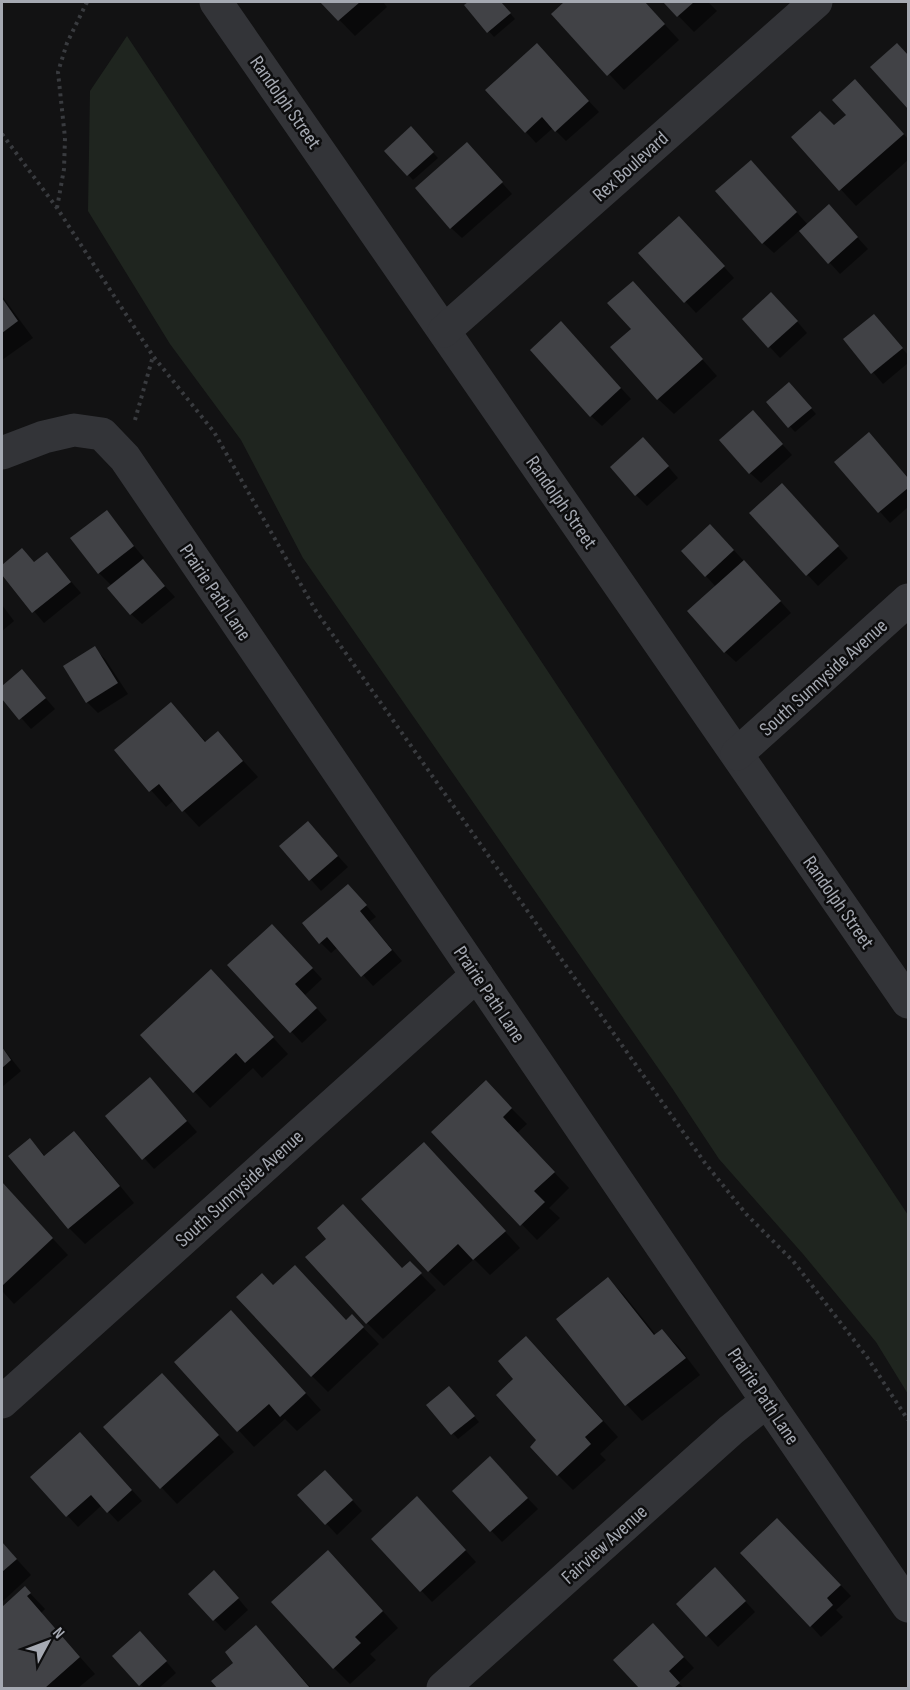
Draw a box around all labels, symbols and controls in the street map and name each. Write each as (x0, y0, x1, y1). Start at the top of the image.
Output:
street label: Randolph Street (244, 52, 326, 154)
street label: Rex Boulevard (588, 126, 673, 207)
street label: Randolph Street (520, 452, 602, 554)
street label: Prairie Path Lane (174, 540, 256, 645)
street label: South Sunnyside Avenue (755, 614, 893, 742)
street label: Randolph Street (797, 852, 879, 954)
street label: Prairie Path Lane (448, 942, 530, 1047)
street label: South Sunnyside Avenue (171, 1125, 309, 1253)
street label: Prairie Path Lane (722, 1344, 804, 1449)
street label: Fairview Avenue (557, 1500, 653, 1590)
north arrow (18, 1612, 78, 1672)
text: N (48, 1624, 68, 1643)

